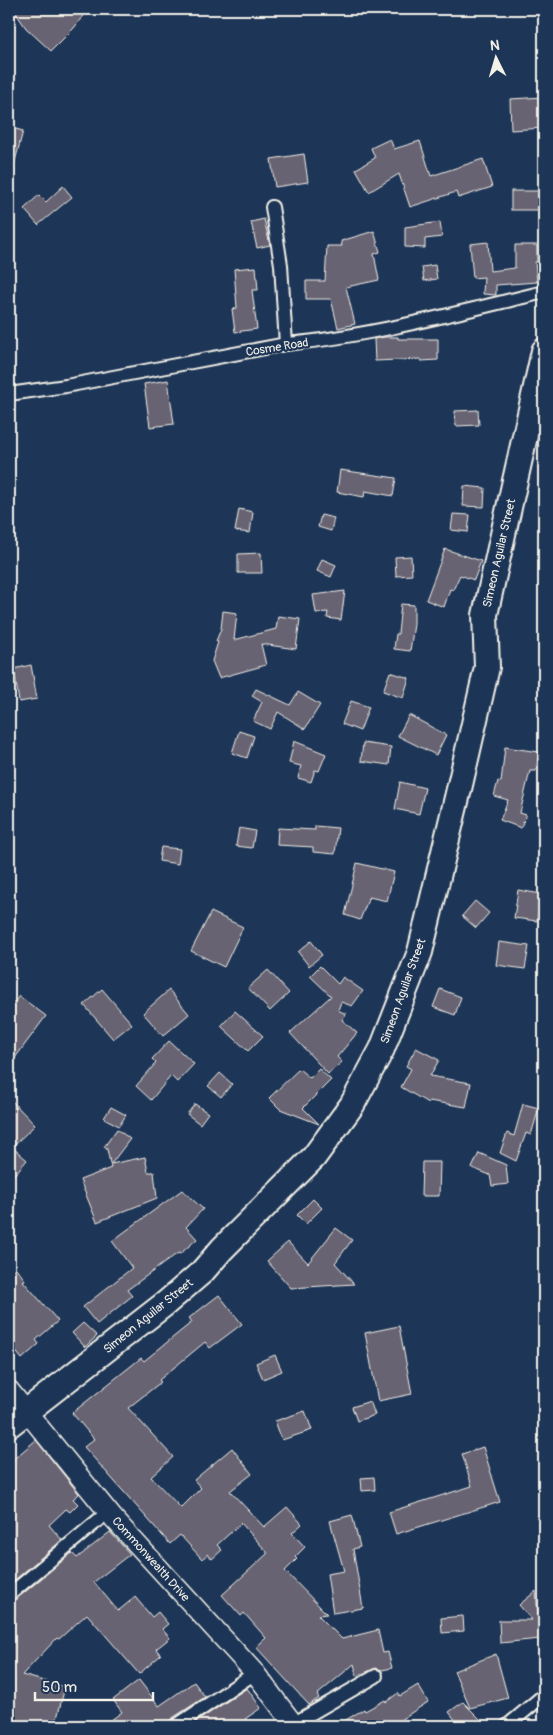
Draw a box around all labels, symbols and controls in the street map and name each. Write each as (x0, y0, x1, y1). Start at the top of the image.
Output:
north arrow (470, 32, 520, 82)
text: N (489, 37, 500, 54)
street label: Cosme Road (245, 335, 310, 360)
street label: Simeon Aguilar Street (480, 497, 519, 609)
street label: Simeon Aguilar Street (377, 936, 430, 1046)
street label: Simeon Aguilar Street (100, 1276, 196, 1357)
street label: Commonwealth Drive (109, 1514, 193, 1605)
scale bar (35, 1670, 152, 1702)
text: 50 m (42, 1678, 77, 1697)

